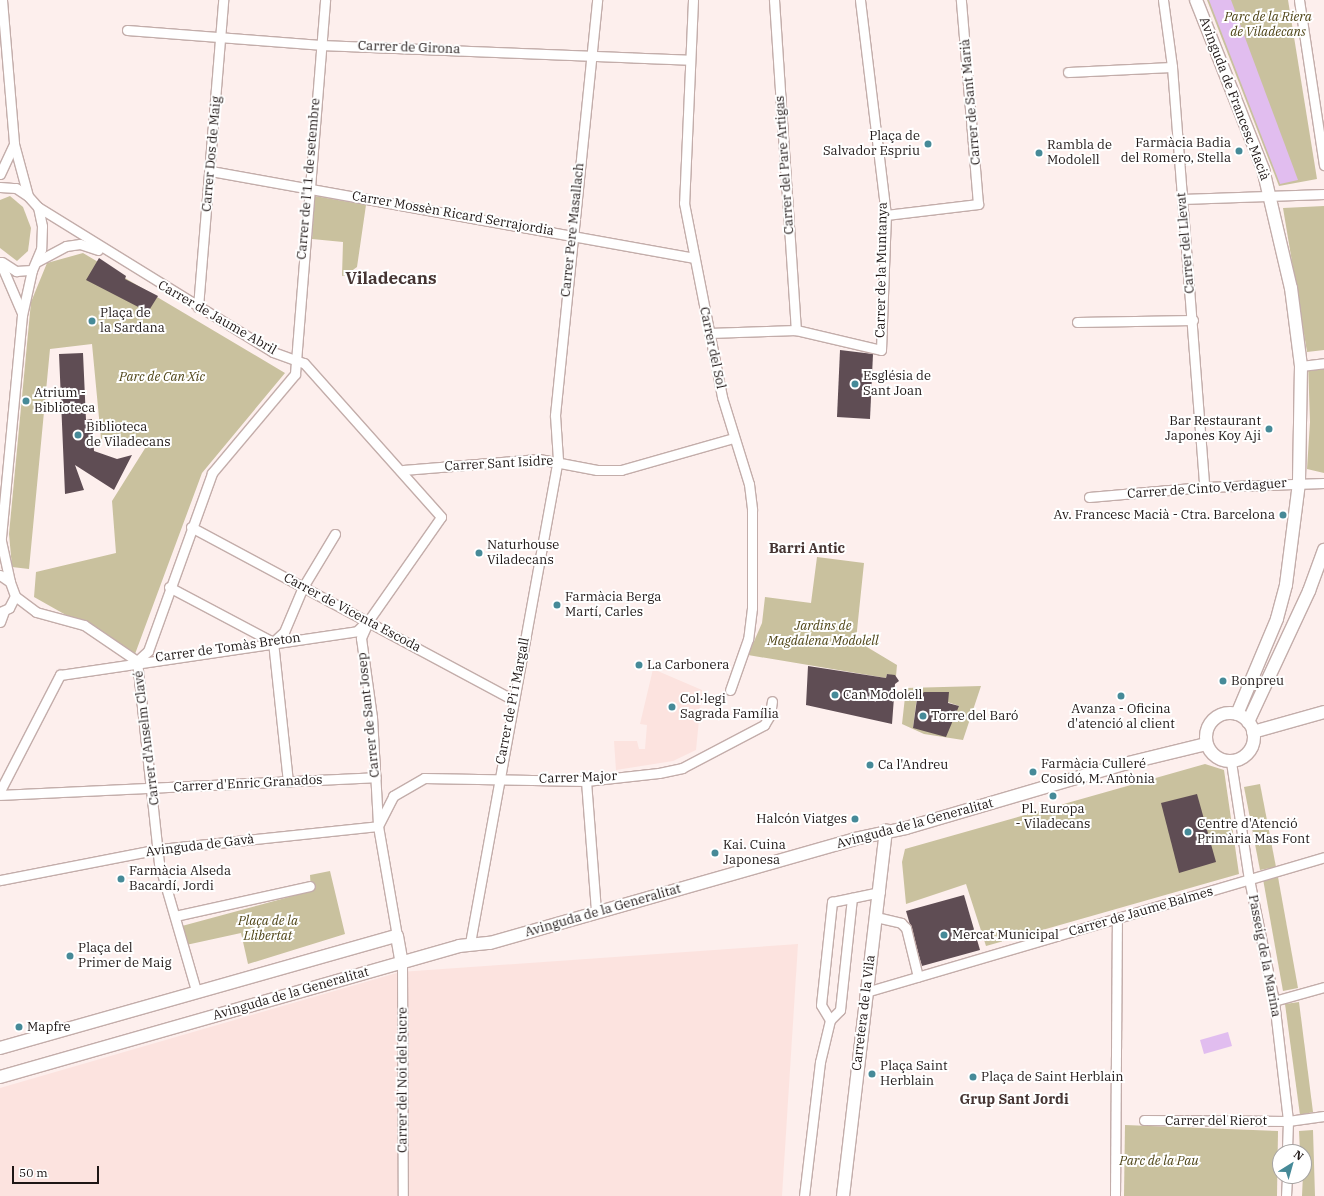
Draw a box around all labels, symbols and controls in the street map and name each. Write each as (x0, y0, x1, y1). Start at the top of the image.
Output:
park label: Parc de la Riera de Viladecans (1224, 10, 1312, 41)
street label: Avinguda de Francesc Macià (1196, 15, 1272, 183)
street label: Carrer de Girona (358, 38, 460, 58)
street label: Carrer de Sant Marià (958, 38, 984, 166)
street label: Carrer del Pare Artigas (772, 95, 798, 235)
street label: Carrer Dos de Maig (199, 96, 225, 212)
street label: Carrer de l'11 de setembre (294, 98, 324, 260)
place label: Plaça de Salvador Espriu (823, 129, 920, 160)
place label: Farmàcia Badia del Romero, Stella (1121, 136, 1231, 167)
place label: Rambla de Modolell (1047, 138, 1112, 169)
marker: Plaça de Salvador Espriu (923, 139, 933, 149)
marker: Farmàcia Badia del Romero, Stella (1234, 146, 1244, 156)
marker: Rambla de Modolell (1034, 148, 1044, 158)
street label: Carrer Pere Masallach (558, 162, 588, 298)
street label: Carrer Mossèn Ricard Serrajordia (351, 189, 555, 239)
street label: Carrer del Llevat (1174, 192, 1198, 294)
street label: Carrer de la Muntanya (873, 202, 891, 338)
district label: Viladecans (345, 269, 437, 289)
street label: Carrer de Jaume Abril (155, 278, 279, 358)
place label: Plaça de la Sardana (100, 306, 165, 337)
street label: Carrer del Sol (696, 306, 728, 390)
marker: Plaça de la Sardana (87, 316, 97, 326)
park label: Parc de Can Xic (119, 369, 205, 385)
place label: Església de Sant Joan (863, 369, 931, 400)
marker: Església de Sant Joan (850, 379, 860, 389)
place label: Atrium - Biblioteca (34, 386, 95, 417)
marker: Atrium - Biblioteca (21, 396, 31, 406)
place label: Bar Restaurant Japones Koy Aji (1165, 414, 1261, 445)
place label: Biblioteca de Viladecans (86, 420, 171, 451)
marker: Bar Restaurant Japones Koy Aji (1264, 424, 1274, 434)
marker: Biblioteca de Viladecans (73, 430, 83, 440)
street label: Carrer Sant Isidre (444, 453, 554, 475)
street label: Carrer de Cinto Verdaguer (1127, 476, 1287, 502)
place label: Av. Francesc Macià - Ctra. Barcelona (1054, 507, 1275, 523)
marker: Av. Francesc Macià - Ctra. Barcelona (1278, 510, 1288, 520)
place label: Naturhouse Viladecans (487, 538, 559, 569)
district label: Barri Antic (769, 540, 845, 556)
marker: Naturhouse Viladecans (474, 548, 484, 558)
street label: Carrer de Vicenta Escoda (281, 570, 423, 656)
place label: Farmàcia Berga Martí, Carles (565, 590, 661, 621)
marker: Farmàcia Berga Martí, Carles (552, 600, 562, 610)
park label: Jardins de Magdalena Modolell (767, 619, 879, 650)
street label: Carrer de Tomàs Breton (154, 630, 302, 666)
street label: Carrer de Pi i Margall (493, 636, 533, 766)
street label: Carrer de Sant Josep (355, 652, 383, 778)
place label: La Carbonera (647, 657, 729, 673)
marker: La Carbonera (634, 660, 644, 670)
street label: Carrer d'Anselm Clavé (131, 670, 163, 806)
place label: Bonpreu (1231, 673, 1284, 689)
marker: Bonpreu (1218, 676, 1228, 686)
place label: Can Modolell (843, 687, 922, 703)
marker: Can Modolell (830, 690, 840, 700)
marker: Avanza - Oficina d'atenció al client (1116, 691, 1126, 701)
place label: Col·legi Sagrada Família (680, 692, 779, 723)
marker: Col·legi Sagrada Família (667, 702, 677, 712)
place label: Avanza - Oficina d'atenció al client (1067, 702, 1175, 733)
place label: Torre del Baró (931, 708, 1018, 724)
marker: Torre del Baró (918, 711, 928, 721)
place label: Ca l'Andreu (878, 757, 948, 773)
place label: Farmàcia Culleré Cosidó, M. Antònia (1041, 757, 1155, 788)
marker: Ca l'Andreu (865, 760, 875, 770)
marker: Farmàcia Culleré Cosidó, M. Antònia (1028, 767, 1038, 777)
street label: Carrer Major (539, 769, 617, 787)
street label: Carrer d'Enric Granados (173, 772, 323, 796)
marker: Pl. Europa - Viladecans (1048, 791, 1058, 801)
street label: Avinguda de la Generalitat (835, 796, 995, 852)
place label: Pl. Europa - Viladecans (1016, 802, 1090, 833)
place label: Halcón Viatges (756, 811, 847, 827)
marker: Halcón Viatges (850, 814, 860, 824)
place label: Centre d'Atenció Primària Mas Font (1197, 817, 1310, 848)
marker: Centre d'Atenció Primària Mas Font (1182, 826, 1194, 838)
street label: Avinguda de Gavà (145, 832, 255, 860)
place label: Kai. Cuina Japonesa (723, 838, 786, 869)
marker: Kai. Cuina Japonesa (710, 848, 720, 858)
place label: Farmàcia Alseda Bacardí, Jordi (129, 864, 231, 895)
marker: Farmàcia Alseda Bacardí, Jordi (116, 874, 126, 884)
street label: Avinguda de la Generalitat (523, 881, 683, 941)
street label: Carrer de Jaume Balmes (1067, 884, 1215, 940)
street label: Passeig de la Marina (1244, 893, 1284, 1019)
park label: Plaça de la Llibertat (238, 914, 298, 945)
place label: Mercat Municipal (952, 927, 1059, 943)
marker: Mercat Municipal (939, 930, 949, 940)
place label: Plaça del Primer de Maig (78, 941, 171, 972)
marker: Plaça del Primer de Maig (65, 951, 75, 961)
street label: Carretera de la Vila (849, 954, 879, 1072)
street label: Avinguda de la Generalitat (211, 964, 371, 1024)
street label: Carrer del Noi del Sucre (395, 1007, 411, 1153)
place label: Mapfre (27, 1019, 71, 1035)
marker: Mapfre (14, 1022, 24, 1032)
place label: Plaça Saint Herblain (880, 1059, 948, 1090)
marker: Plaça Saint Herblain (867, 1069, 877, 1079)
place label: Plaça de Saint Herblain (981, 1069, 1124, 1085)
marker: Plaça de Saint Herblain (968, 1072, 978, 1082)
district label: Grup Sant Jordi (959, 1091, 1069, 1107)
street label: Carrer del Rierot (1165, 1113, 1267, 1129)
north arrow (1272, 1144, 1312, 1184)
text: N (1291, 1147, 1306, 1163)
park label: Parc de la Pau (1119, 1153, 1199, 1169)
scale bar (14, 1158, 101, 1184)
text: 50 m (19, 1165, 48, 1180)

